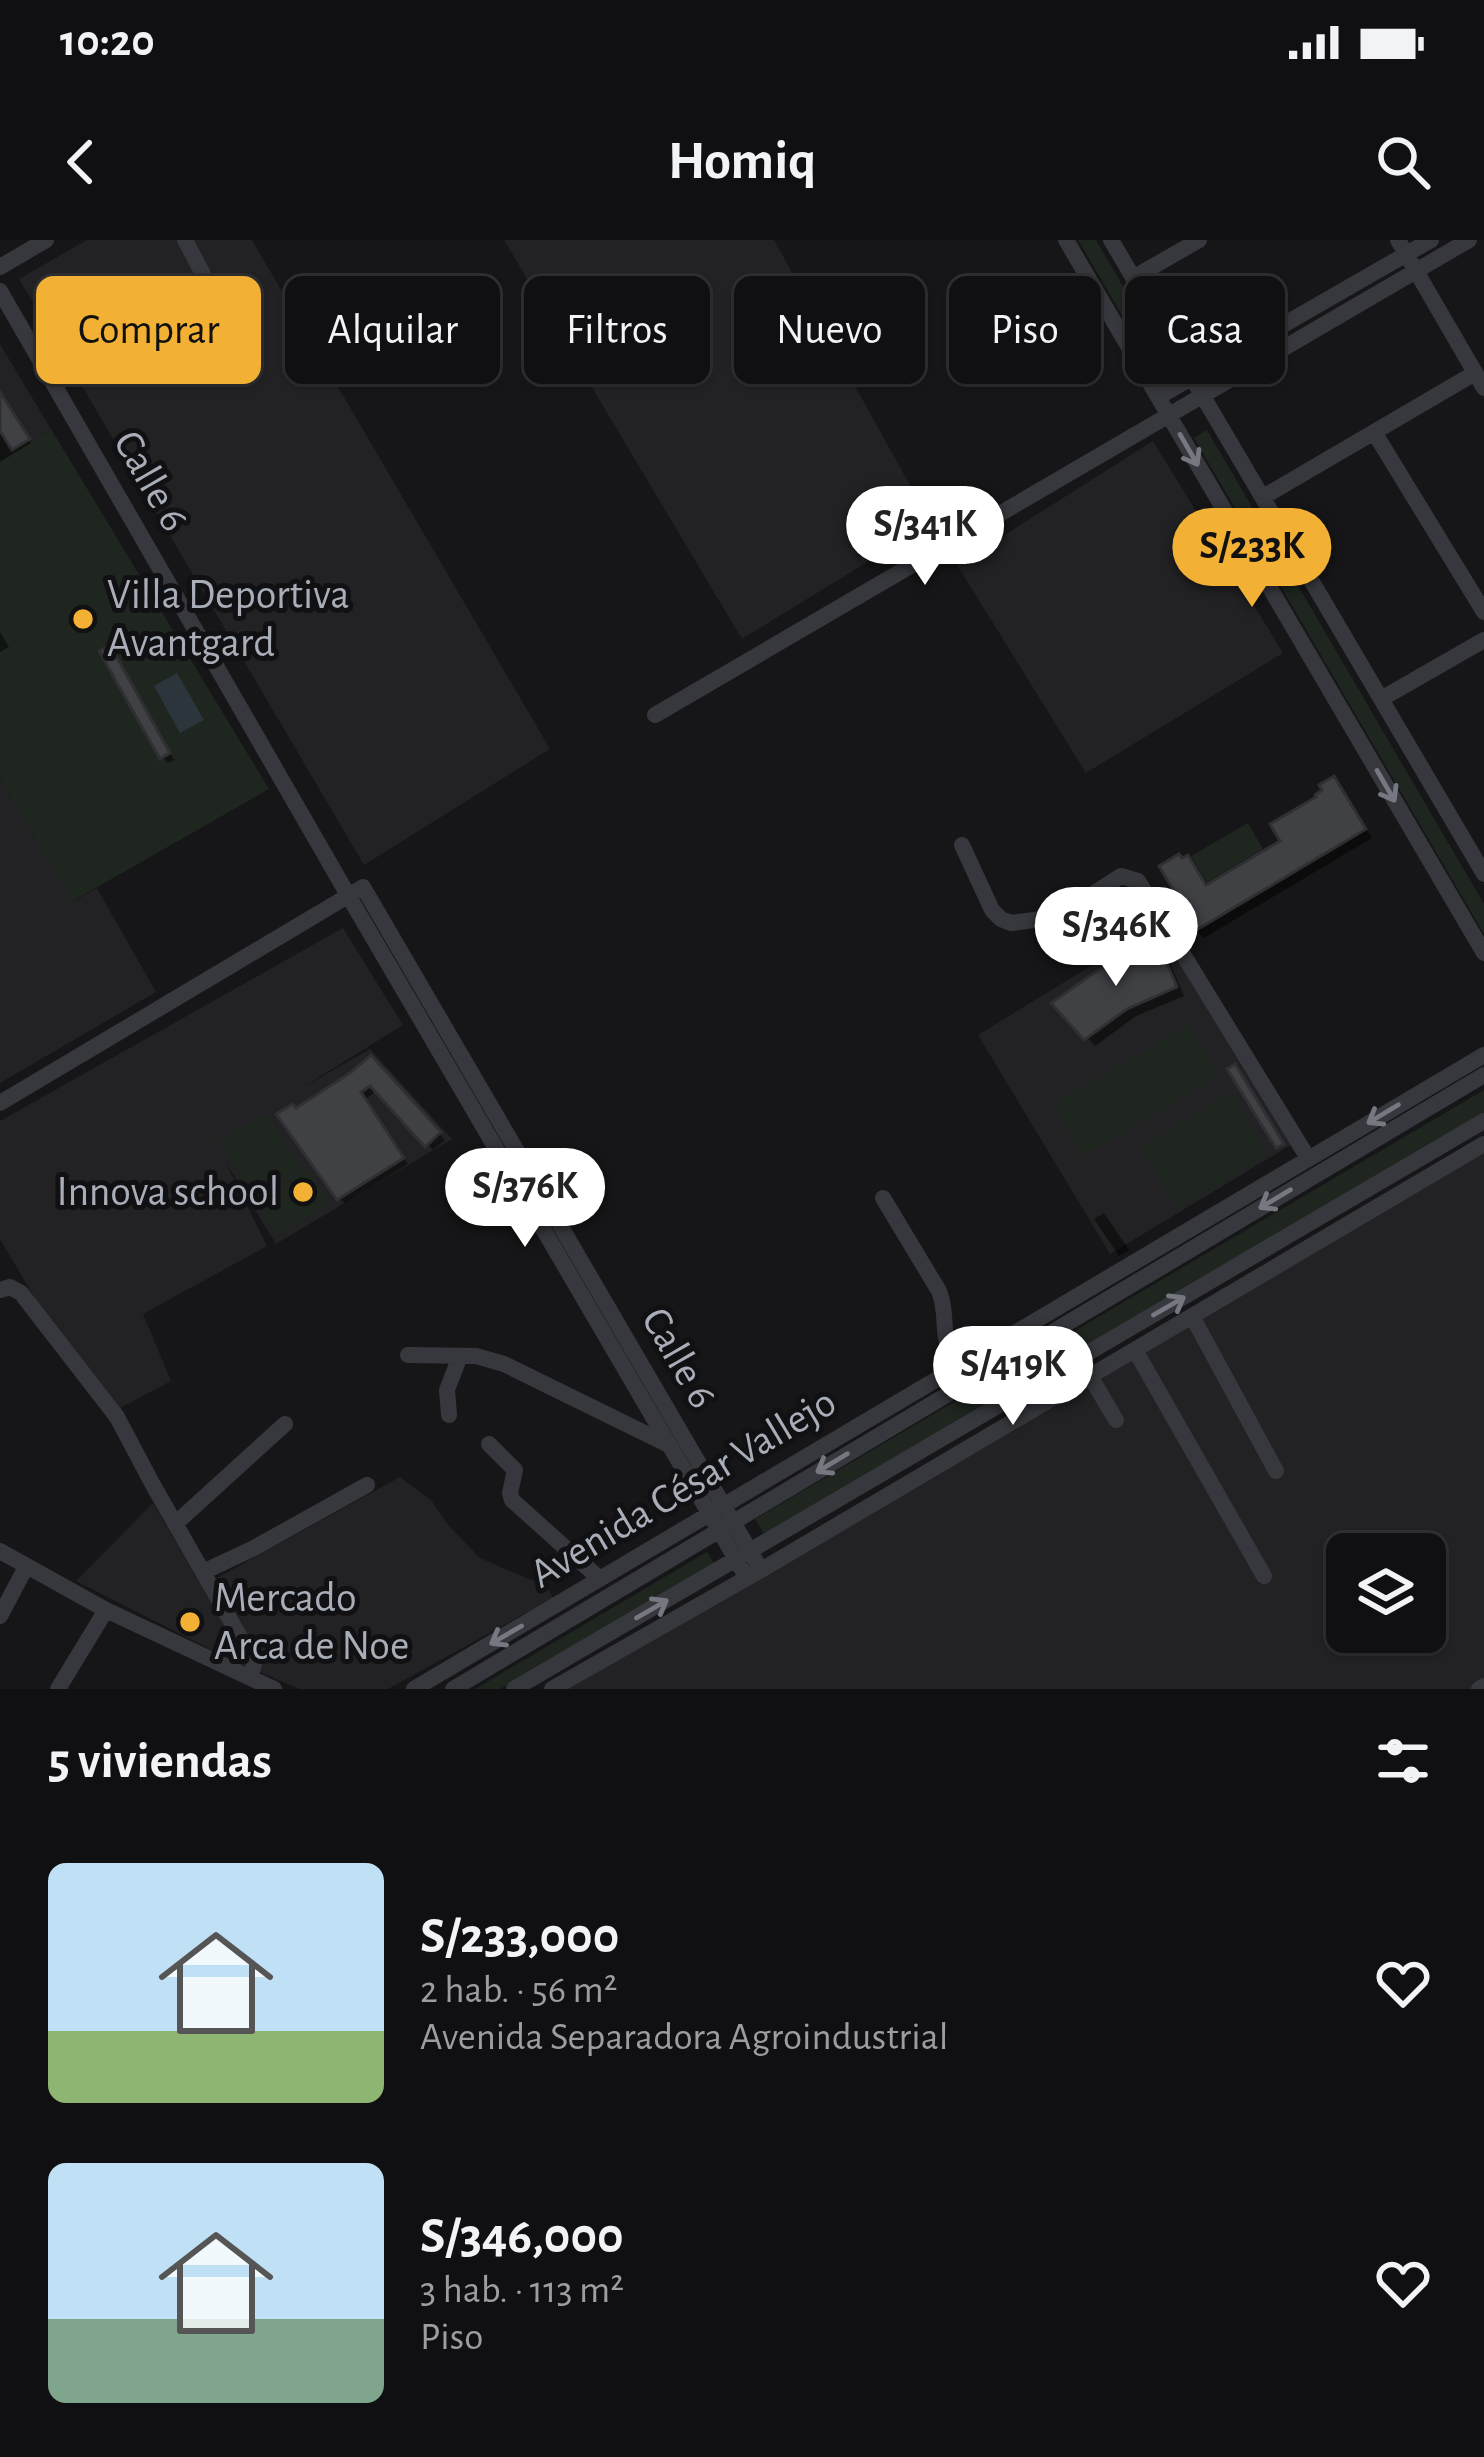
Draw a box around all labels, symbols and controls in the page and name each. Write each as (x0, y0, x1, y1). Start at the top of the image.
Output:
text: 10:20 (60, 19, 155, 64)
icon: back (48, 129, 114, 195)
icon: search (1370, 129, 1436, 195)
text: Homiq (668, 135, 816, 189)
chip: Comprar (36, 276, 261, 384)
chip: Alquilar (285, 276, 500, 384)
chip: Filtros (524, 276, 710, 384)
chip: Nuevo (734, 276, 925, 384)
chip: Piso (949, 276, 1101, 384)
chip: Casa (1125, 276, 1285, 384)
street label: Calle 6 (106, 424, 196, 538)
one-way arrow (1177, 432, 1201, 466)
pin: S/341K (827, 486, 1023, 588)
text: S/341K (873, 505, 977, 544)
pin: S/233K (1154, 508, 1350, 610)
text: S/233K (1199, 527, 1305, 566)
place label: Villa Deportiva Avantgard (107, 574, 350, 664)
marker: Villa Deportiva Avantgard (70, 606, 96, 632)
one-way arrow (1375, 768, 1399, 803)
pin: S/346K (1018, 887, 1214, 989)
text: S/346K (1062, 906, 1170, 945)
one-way arrow (1367, 1102, 1401, 1126)
pin: S/376K (427, 1148, 623, 1250)
text: S/376K (472, 1167, 578, 1206)
place label: Innova school (57, 1171, 279, 1213)
marker: Innova school (290, 1179, 316, 1205)
one-way arrow (1258, 1188, 1293, 1212)
one-way arrow (1151, 1293, 1186, 1317)
street label: Calle 6 (634, 1301, 724, 1415)
pin: S/419K (915, 1326, 1111, 1428)
text: S/419K (960, 1345, 1066, 1384)
street label: Avenida César Vallejo (523, 1380, 843, 1596)
one-way arrow (815, 1452, 850, 1476)
map controls (1326, 1533, 1446, 1653)
button: layers (1326, 1533, 1446, 1653)
place label: Mercado Arca de Noe (214, 1577, 409, 1667)
one-way arrow (633, 1597, 668, 1621)
marker: Mercado Arca de Noe (177, 1609, 203, 1635)
one-way arrow (489, 1623, 524, 1647)
icon: filters (1370, 1728, 1436, 1794)
text: 5 viviendas (48, 1736, 272, 1787)
icon: home (144, 1911, 288, 2055)
text: S/233,000 (420, 1911, 619, 1962)
icon: heart (1370, 1950, 1436, 2016)
text: 2 hab. · 56 m² (420, 1971, 617, 2010)
text: Avenida Separadora Agroindustrial (420, 2018, 948, 2057)
icon: home (144, 2211, 288, 2355)
text: S/346,000 (420, 2211, 624, 2262)
icon: heart (1370, 2250, 1436, 2316)
text: 3 hab. · 113 m² (420, 2271, 624, 2310)
text: Piso (420, 2318, 483, 2357)

